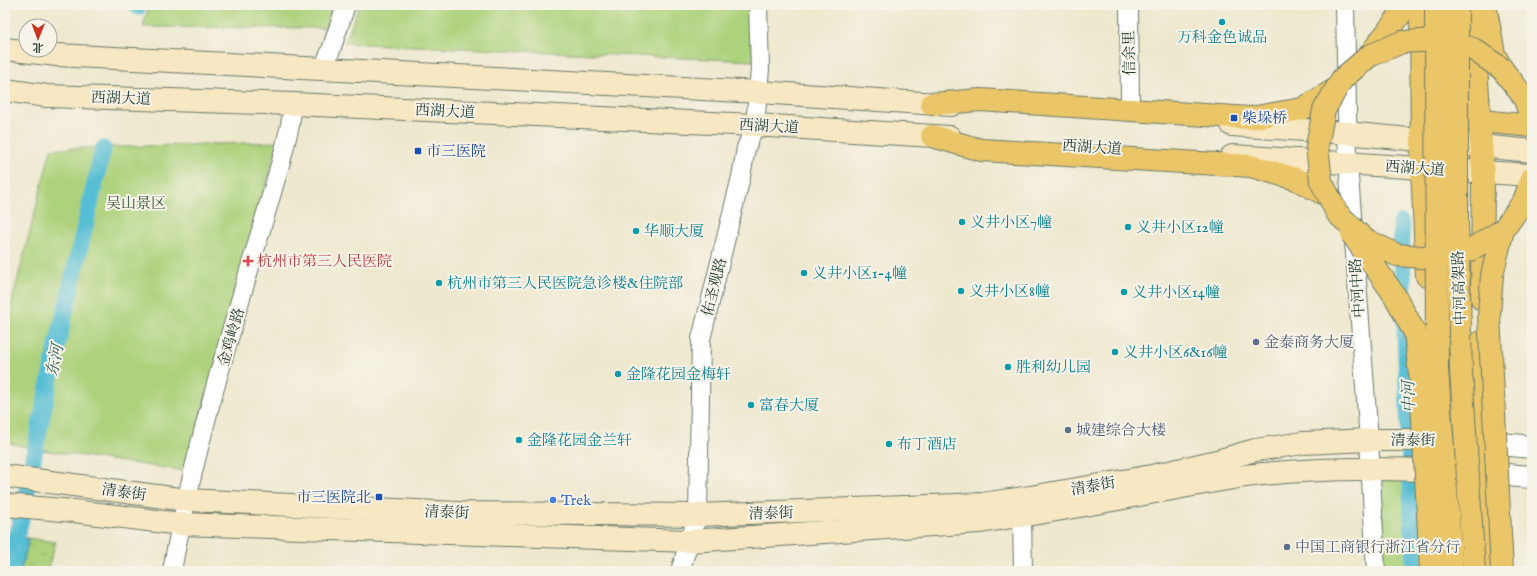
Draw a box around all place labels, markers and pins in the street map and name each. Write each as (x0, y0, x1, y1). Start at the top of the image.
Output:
marker: 万科金色诚品 (1217, 17, 1227, 27)
place label: 万科金色诚品 (1177, 28, 1267, 47)
place label: 柴垛桥 (1242, 109, 1287, 128)
marker: 柴垛桥 (1229, 113, 1239, 123)
place label: 市三医院 (426, 142, 486, 161)
marker: 市三医院 (413, 146, 423, 156)
place label: 义井小区7幢 (970, 213, 1052, 232)
marker: 义井小区7幢 (957, 217, 967, 227)
place label: 义井小区12幢 (1136, 218, 1224, 237)
place label: 华顺大厦 (644, 222, 704, 241)
marker: 义井小区12幢 (1123, 222, 1133, 232)
marker: 华顺大厦 (631, 226, 641, 236)
place label: 杭州市第三人民医院 (257, 252, 392, 271)
marker: 杭州市第三人民医院 (242, 255, 254, 267)
place label: 义井小区1-4幢 (812, 264, 907, 283)
marker: 义井小区1-4幢 (799, 268, 809, 278)
place label: 杭州市第三人民医院急诊楼&住院部 (447, 274, 683, 293)
marker: 杭州市第三人民医院急诊楼&住院部 (434, 278, 444, 288)
place label: 义井小区8幢 (969, 282, 1050, 301)
place label: 义井小区14幢 (1132, 283, 1220, 302)
marker: 义井小区8幢 (956, 286, 966, 296)
marker: 义井小区14幢 (1119, 287, 1129, 297)
place label: 金泰商务大厦 (1264, 333, 1354, 352)
marker: 金泰商务大厦 (1251, 337, 1261, 347)
place label: 义井小区6&16幢 (1123, 343, 1228, 362)
marker: 义井小区6&16幢 (1110, 347, 1120, 357)
place label: 胜利幼儿园 (1016, 358, 1091, 377)
marker: 胜利幼儿园 (1003, 362, 1013, 372)
place label: 金隆花园金梅轩 (626, 365, 731, 384)
marker: 金隆花园金梅轩 (613, 369, 623, 379)
place label: 富春大厦 (759, 396, 819, 415)
marker: 富春大厦 (746, 400, 756, 410)
place label: 城建综合大楼 (1076, 421, 1166, 440)
marker: 城建综合大楼 (1063, 425, 1073, 435)
place label: 金隆花园金兰轩 (527, 431, 632, 450)
marker: 金隆花园金兰轩 (514, 435, 524, 445)
place label: 布丁酒店 (897, 435, 957, 454)
marker: 布丁酒店 (884, 439, 894, 449)
place label: 市三医院北 (296, 488, 371, 507)
place label: Trek (561, 491, 592, 510)
marker: 市三医院北 (374, 492, 384, 502)
marker: Trek (548, 495, 558, 505)
place label: 中国工商银行浙江省分行 (1295, 538, 1460, 557)
marker: 中国工商银行浙江省分行 (1282, 542, 1292, 552)

